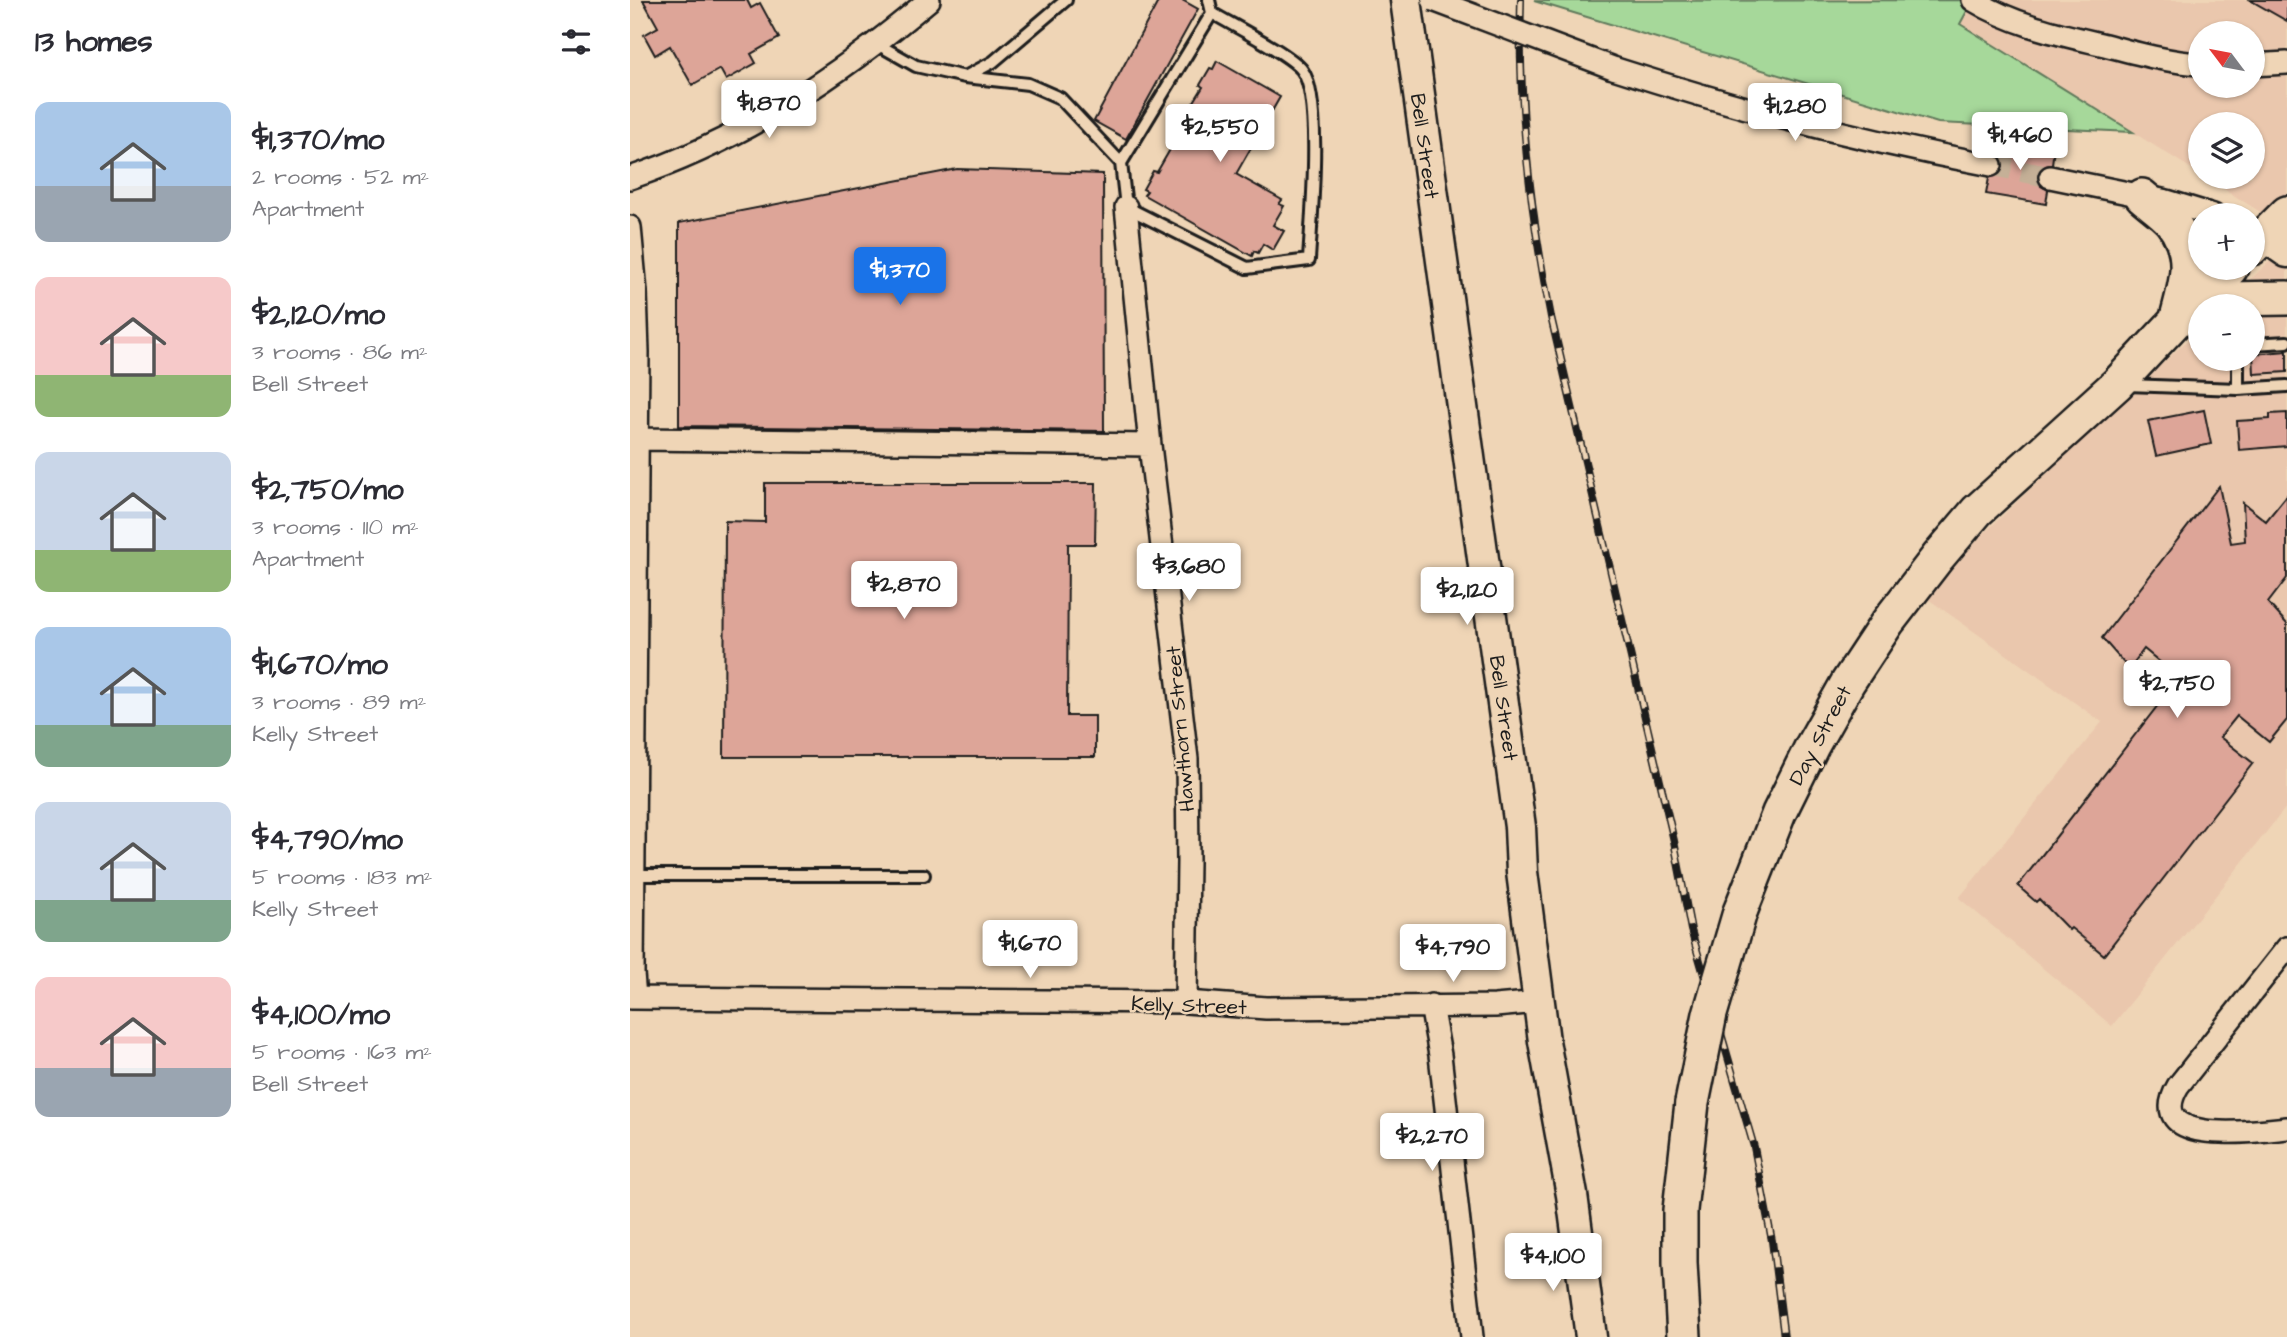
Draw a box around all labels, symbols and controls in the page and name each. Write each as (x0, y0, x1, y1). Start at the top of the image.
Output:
text: 13 homes (35, 21, 152, 63)
north arrow (2188, 21, 2264, 98)
map controls (2188, 21, 2265, 371)
icon: filters (557, 23, 595, 61)
pin: $1,870 (712, 80, 826, 140)
pin: $1,280 (1738, 83, 1852, 143)
text: $1,870 (737, 87, 801, 119)
text: $1,280 (1764, 90, 1826, 122)
street label: Bell Street (1403, 92, 1446, 201)
pin: $2,550 (1163, 104, 1277, 164)
text: $2,550 (1181, 111, 1259, 143)
button: layers (2188, 112, 2265, 189)
pin: $1,460 (1963, 113, 2077, 172)
text: $1,370/mo (252, 119, 384, 161)
text: $1,460 (1988, 119, 2052, 151)
icon: home (91, 130, 175, 214)
text: 2 rooms · 52 m² (252, 161, 429, 193)
text: Apartment (252, 193, 364, 225)
button: + (2188, 203, 2265, 280)
pin: $1,370 (843, 247, 957, 307)
text: $1,370 (870, 254, 930, 286)
text: $2,120/mo (252, 294, 385, 336)
button: − (2188, 294, 2265, 371)
icon: home (91, 305, 175, 389)
text: 3 rooms · 86 m² (252, 336, 428, 368)
text: Bell Street (252, 368, 368, 400)
text: $2,750/mo (252, 469, 404, 511)
icon: home (91, 480, 175, 564)
text: 3 rooms · 110 m² (252, 511, 419, 543)
text: Apartment (252, 543, 364, 575)
pin: $3,680 (1132, 544, 1246, 603)
text: $3,680 (1153, 550, 1225, 582)
pin: $2,870 (847, 562, 961, 621)
text: $2,870 (867, 568, 941, 600)
pin: $2,120 (1410, 568, 1524, 627)
text: $2,120 (1437, 574, 1497, 606)
text: $1,670/mo (252, 644, 388, 686)
street label: Hawthorn Street (1159, 644, 1202, 813)
street label: Bell Street (1482, 654, 1525, 763)
icon: home (91, 655, 175, 739)
pin: $2,750 (2120, 660, 2234, 720)
text: $2,750 (2140, 667, 2215, 699)
street label: Day Street (1782, 680, 1861, 791)
text: 3 rooms · 89 m² (252, 686, 426, 718)
text: Kelly Street (252, 718, 378, 750)
text: $4,790/mo (252, 819, 403, 861)
icon: home (91, 830, 175, 914)
text: 5 rooms · 183 m² (252, 861, 432, 893)
text: Kelly Street (252, 893, 378, 925)
pin: $1,670 (973, 920, 1087, 980)
pin: $4,790 (1396, 925, 1510, 984)
text: $1,670 (999, 927, 1061, 959)
text: $4,790 (1416, 931, 1490, 963)
street label: Kelly Street (1131, 989, 1248, 1024)
text: $4,100/mo (252, 994, 390, 1036)
icon: home (91, 1005, 175, 1089)
text: 5 rooms · 163 m² (252, 1036, 432, 1068)
text: Bell Street (252, 1068, 368, 1100)
pin: $2,270 (1375, 1114, 1489, 1173)
text: $2,270 (1396, 1120, 1468, 1152)
pin: $4,100 (1496, 1234, 1610, 1293)
text: $4,100 (1521, 1240, 1585, 1272)

